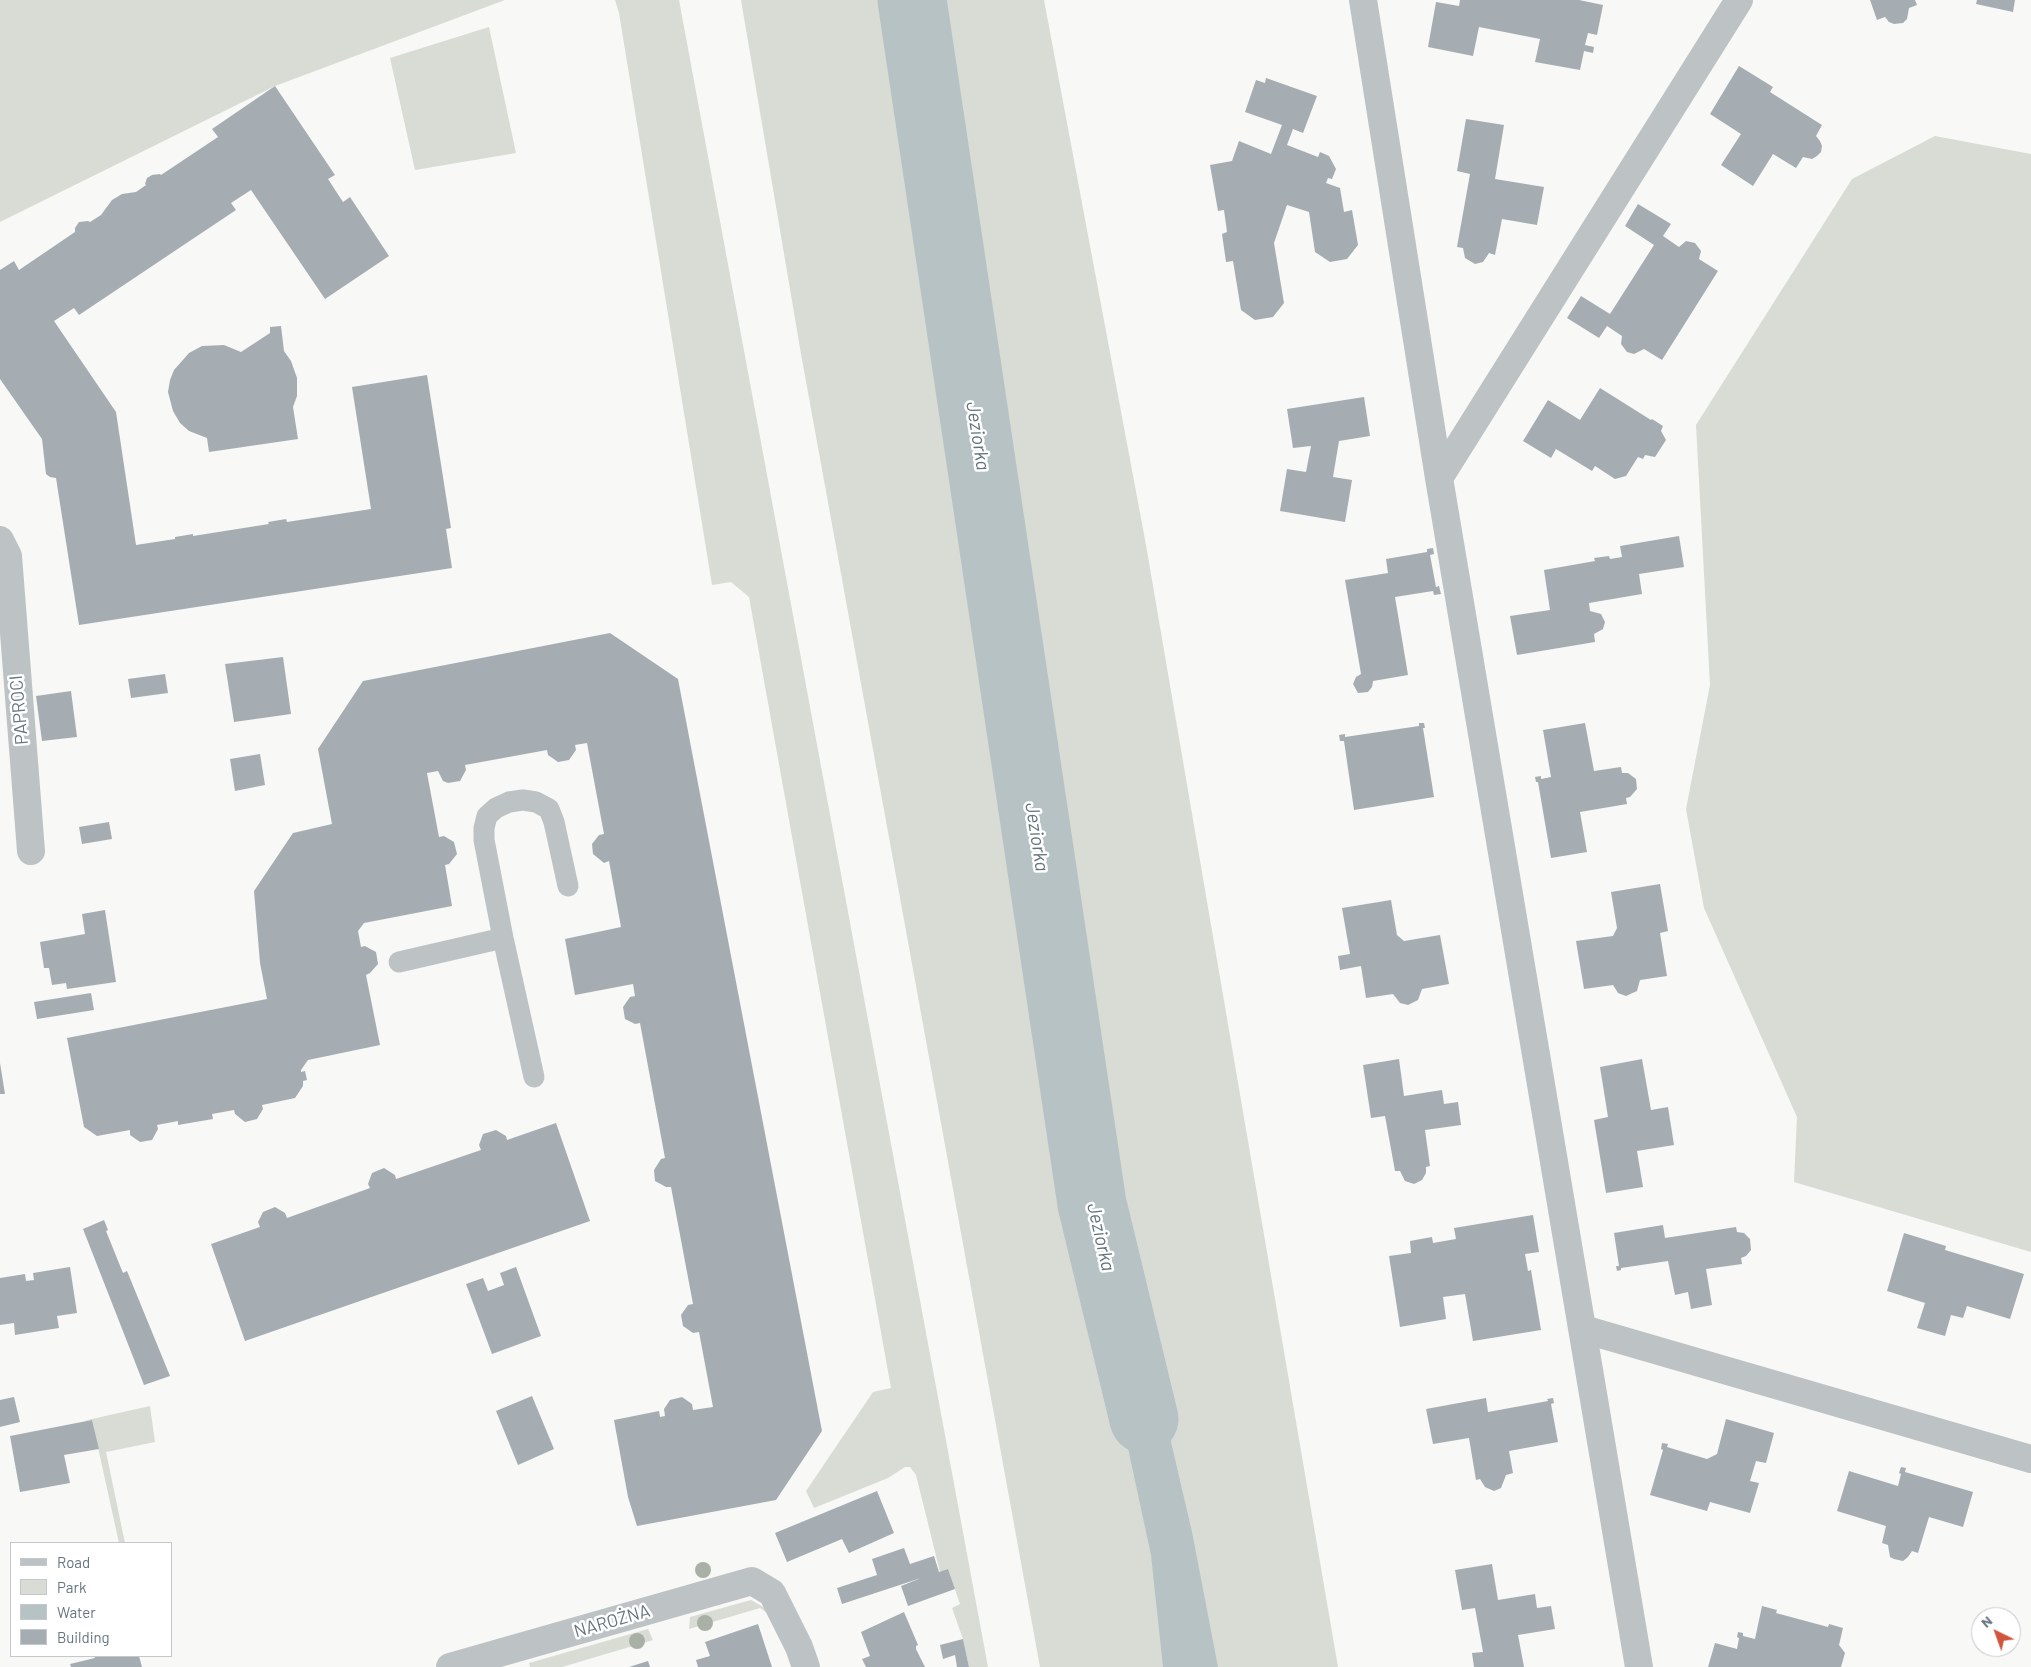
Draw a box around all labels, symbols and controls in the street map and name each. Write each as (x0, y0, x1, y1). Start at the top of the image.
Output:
water label: Jeziorka (961, 400, 995, 472)
street label: PAPROCI (5, 674, 33, 746)
water label: Jeziorka (1020, 801, 1054, 873)
water label: Jeziorka (1082, 1201, 1120, 1273)
legend (10, 1542, 172, 1657)
text: Road (57, 1553, 90, 1571)
text: Park (57, 1578, 86, 1596)
street label: NAROŻNA (571, 1600, 653, 1642)
text: Water (57, 1603, 96, 1621)
north arrow (1971, 1607, 2021, 1657)
text: N (1977, 1612, 1995, 1631)
text: Building (57, 1628, 110, 1646)

